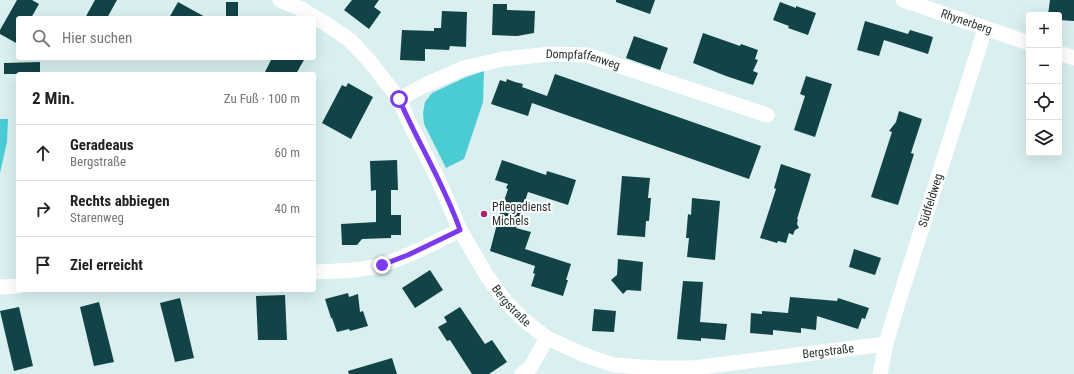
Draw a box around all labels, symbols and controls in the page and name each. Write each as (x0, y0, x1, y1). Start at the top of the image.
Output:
street label: Rhynerberg (939, 6, 994, 37)
map controls (1026, 12, 1062, 156)
button: + (1026, 12, 1062, 48)
search box (16, 16, 316, 60)
icon: search (30, 27, 52, 49)
text: Hier suchen (62, 29, 132, 47)
street label: Dompfaffenweg (546, 47, 622, 73)
button: − (1026, 48, 1062, 84)
button: locate (1026, 84, 1062, 120)
text: 2 Min. (32, 88, 75, 108)
route start (390, 90, 408, 108)
text: Zu Fuß · 100 m (224, 91, 300, 106)
button: layers (1026, 120, 1062, 156)
text: Geradeaus (70, 136, 134, 154)
icon: ahead (32, 142, 54, 164)
text: 60 m (274, 145, 300, 160)
text: Bergstraße (70, 154, 126, 169)
street label: Südfeldweg (916, 172, 946, 229)
text: Rechts abbiegen (70, 192, 170, 210)
icon: right (32, 198, 54, 220)
place label: Pflegedienst Michels (492, 200, 551, 228)
text: 40 m (274, 201, 300, 216)
marker: Pflegedienst Michels (479, 209, 489, 219)
text: Starenweg (70, 210, 124, 225)
icon: arrive (32, 254, 54, 276)
text: Ziel erreicht (70, 256, 143, 274)
route end (373, 256, 391, 274)
street label: Bergstraße (489, 282, 534, 330)
street label: Bergstraße (802, 341, 855, 361)

